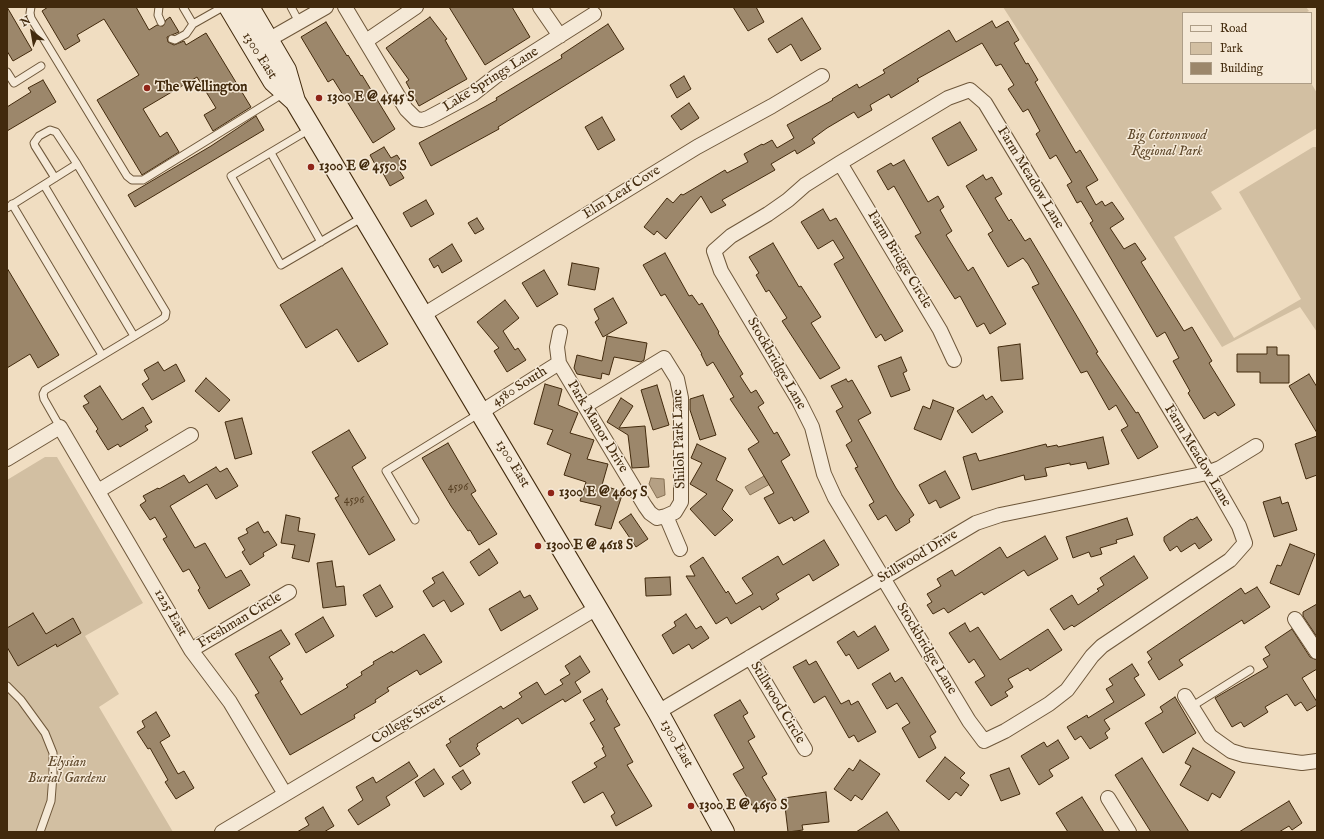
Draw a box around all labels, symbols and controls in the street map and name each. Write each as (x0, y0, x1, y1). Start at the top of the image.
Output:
north arrow (12, 12, 52, 52)
legend (1182, 12, 1312, 84)
text: N (18, 13, 34, 30)
text: Road (1220, 21, 1247, 36)
street label: 1300 East (238, 29, 280, 83)
text: Park (1220, 41, 1243, 56)
street label: Lake Springs Lane (440, 44, 542, 116)
text: Building (1220, 61, 1263, 76)
place label: The Wellington (155, 80, 247, 96)
marker: The Wellington (142, 83, 152, 93)
place label: 1300 E @ 4545 S (327, 90, 415, 106)
marker: 1300 E @ 4545 S (314, 93, 324, 103)
street label: Farm Meadow Lane (993, 124, 1067, 232)
park label: Big Cottonwood Regional Park (1127, 128, 1207, 160)
place label: 1300 E @ 4550 S (319, 159, 407, 175)
marker: 1300 E @ 4550 S (306, 162, 316, 172)
street label: Elm Leaf Cove (580, 163, 664, 223)
street label: Farm Bridge Circle (863, 208, 935, 312)
street label: Stockbridge Lane (743, 315, 809, 413)
street label: 4580 South (489, 364, 551, 410)
street label: Park Manor Drive (563, 378, 631, 476)
street label: Shiloh Park Lane (670, 389, 690, 489)
street label: Farm Meadow Lane (1160, 402, 1234, 510)
street label: 1300 East (491, 437, 533, 491)
house number: 4596 (448, 481, 468, 495)
place label: 1300 E @ 4605 S (559, 485, 648, 501)
marker: 1300 E @ 4605 S (546, 488, 556, 498)
house number: 4596 (344, 494, 364, 508)
street label: Stillwood Drive (875, 527, 961, 587)
place label: 1300 E @ 4618 S (546, 538, 633, 554)
marker: 1300 E @ 4618 S (533, 541, 543, 551)
street label: 1225 East (150, 586, 190, 640)
street label: Freshman Circle (195, 589, 285, 653)
street label: Stockbridge Lane (892, 600, 960, 698)
street label: Stillwood Circle (746, 659, 808, 747)
street label: College Street (369, 691, 449, 749)
street label: 1300 East (656, 717, 696, 771)
park label: Elysian Burial Gardens (28, 755, 106, 788)
place label: 1300 E @ 4650 S (699, 798, 787, 814)
marker: 1300 E @ 4650 S (686, 801, 696, 811)

